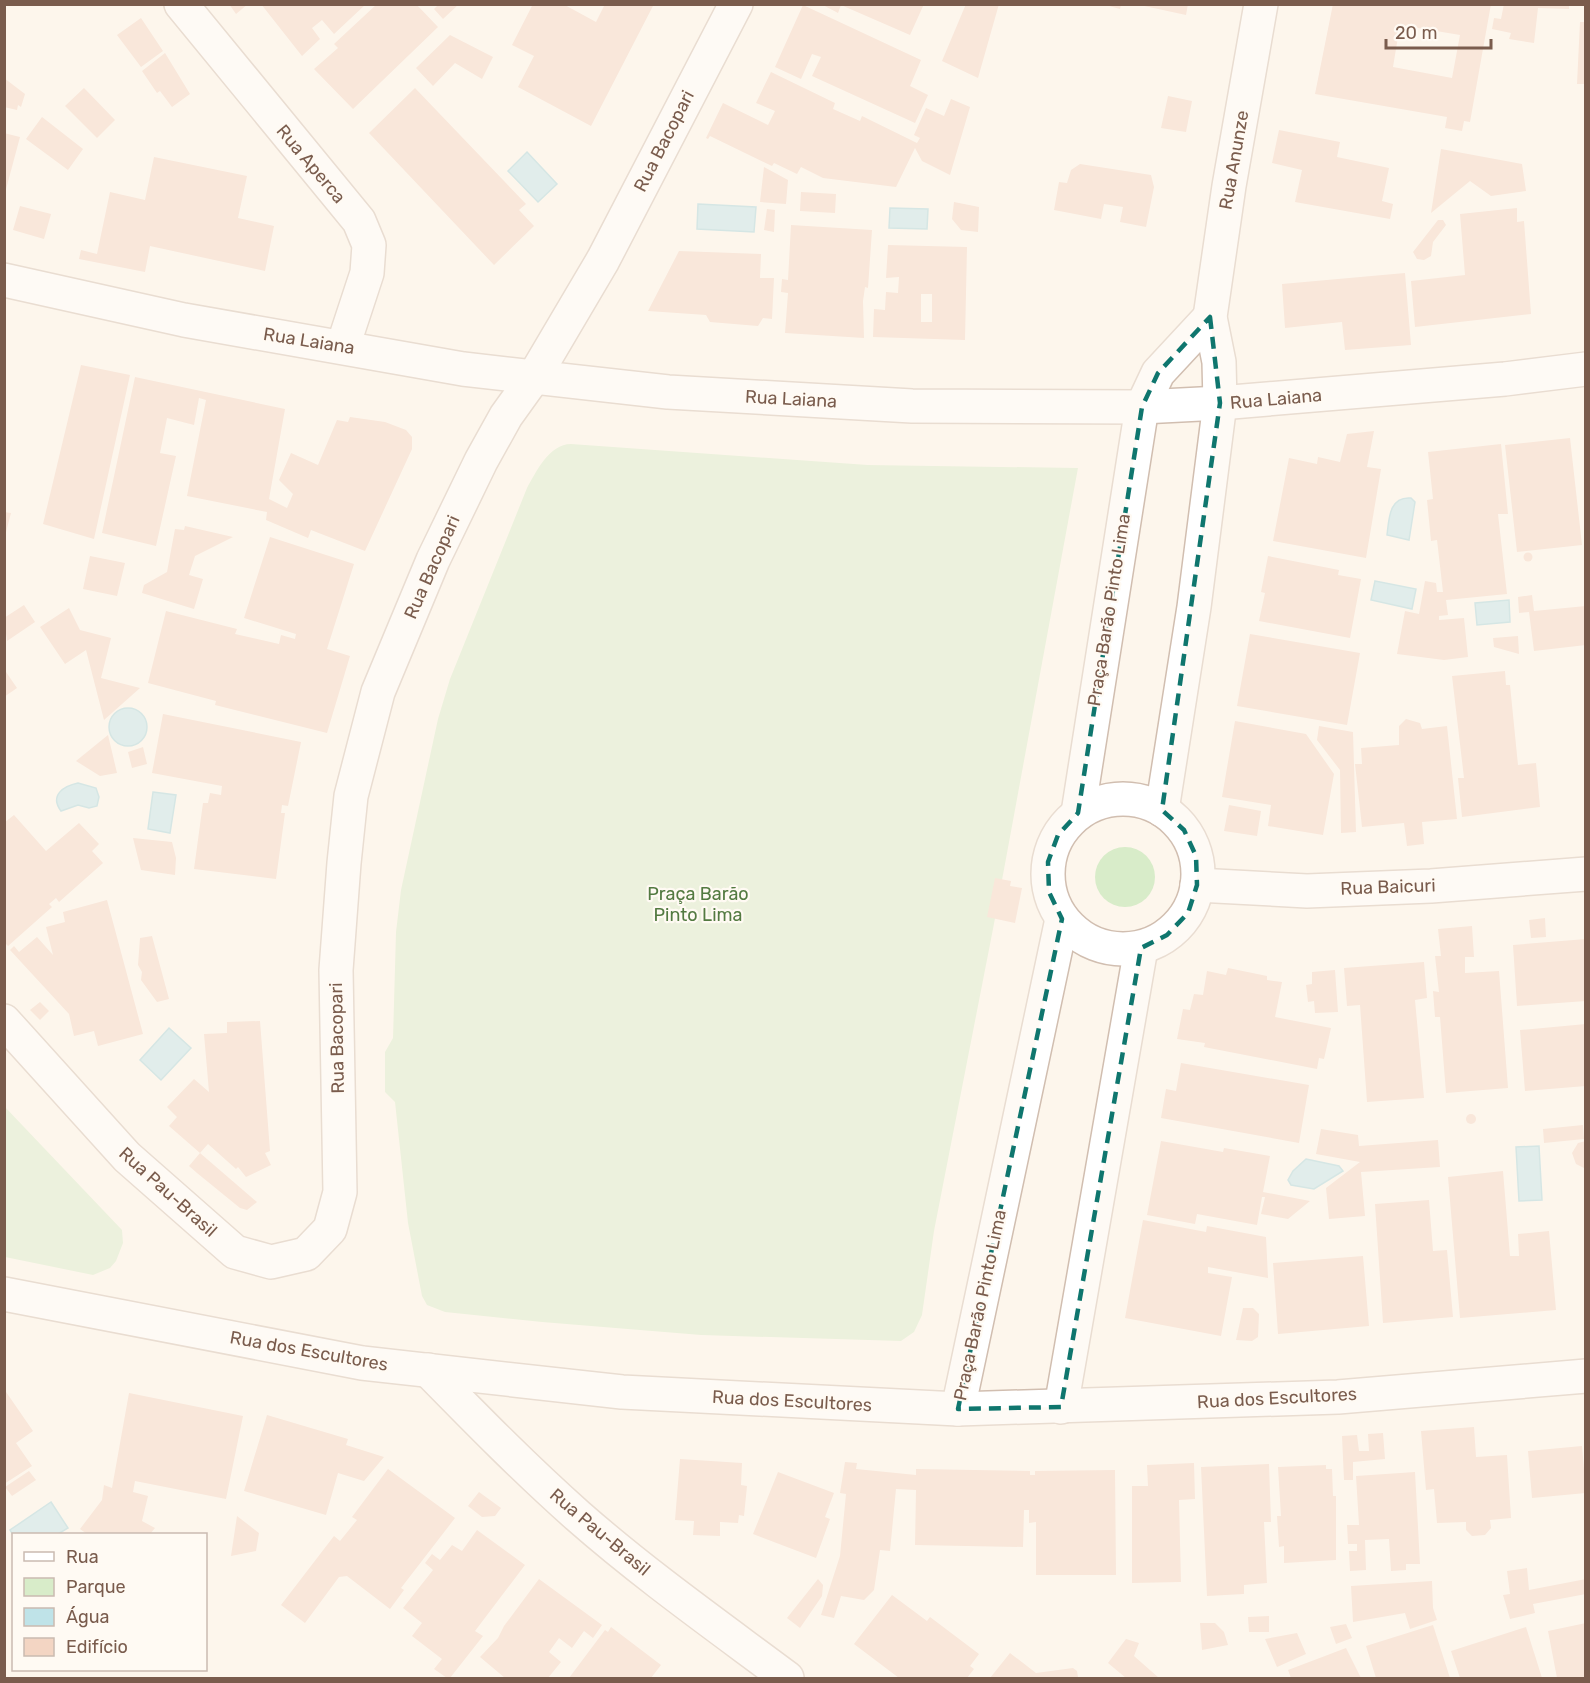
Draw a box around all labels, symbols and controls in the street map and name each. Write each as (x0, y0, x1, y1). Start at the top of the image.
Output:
scale bar (1386, 12, 1491, 50)
text: 20 m (1395, 22, 1437, 44)
street label: Rua Bacopari (629, 87, 699, 195)
street label: Rua Anunze (1214, 109, 1254, 211)
street label: Rua Aperca (272, 120, 350, 208)
street label: Rua Laiana (262, 323, 356, 359)
street label: Rua Laiana (1229, 384, 1323, 414)
street label: Rua Laiana (744, 386, 838, 412)
street label: Rua Bacopari (399, 512, 465, 622)
street label: Praça Barão Pinto Lima (1083, 512, 1135, 708)
street label: Rua Baicuri (1340, 874, 1436, 900)
park label: Praça Barão Pinto Lima (647, 883, 749, 926)
street label: Rua Bacopari (325, 982, 349, 1094)
street label: Rua Pau-Brasil (114, 1142, 222, 1242)
street label: Praça Barão Pinto Lima (949, 1207, 1011, 1403)
street label: Rua dos Escultores (228, 1326, 390, 1376)
street label: Rua dos Escultores (1196, 1383, 1358, 1413)
street label: Rua dos Escultores (711, 1386, 873, 1416)
street label: Rua Pau-Brasil (545, 1484, 655, 1580)
legend (12, 1533, 207, 1671)
text: Rua (66, 1546, 99, 1568)
text: Parque (66, 1576, 126, 1598)
text: Água (66, 1606, 109, 1628)
text: Edifício (66, 1636, 128, 1658)

